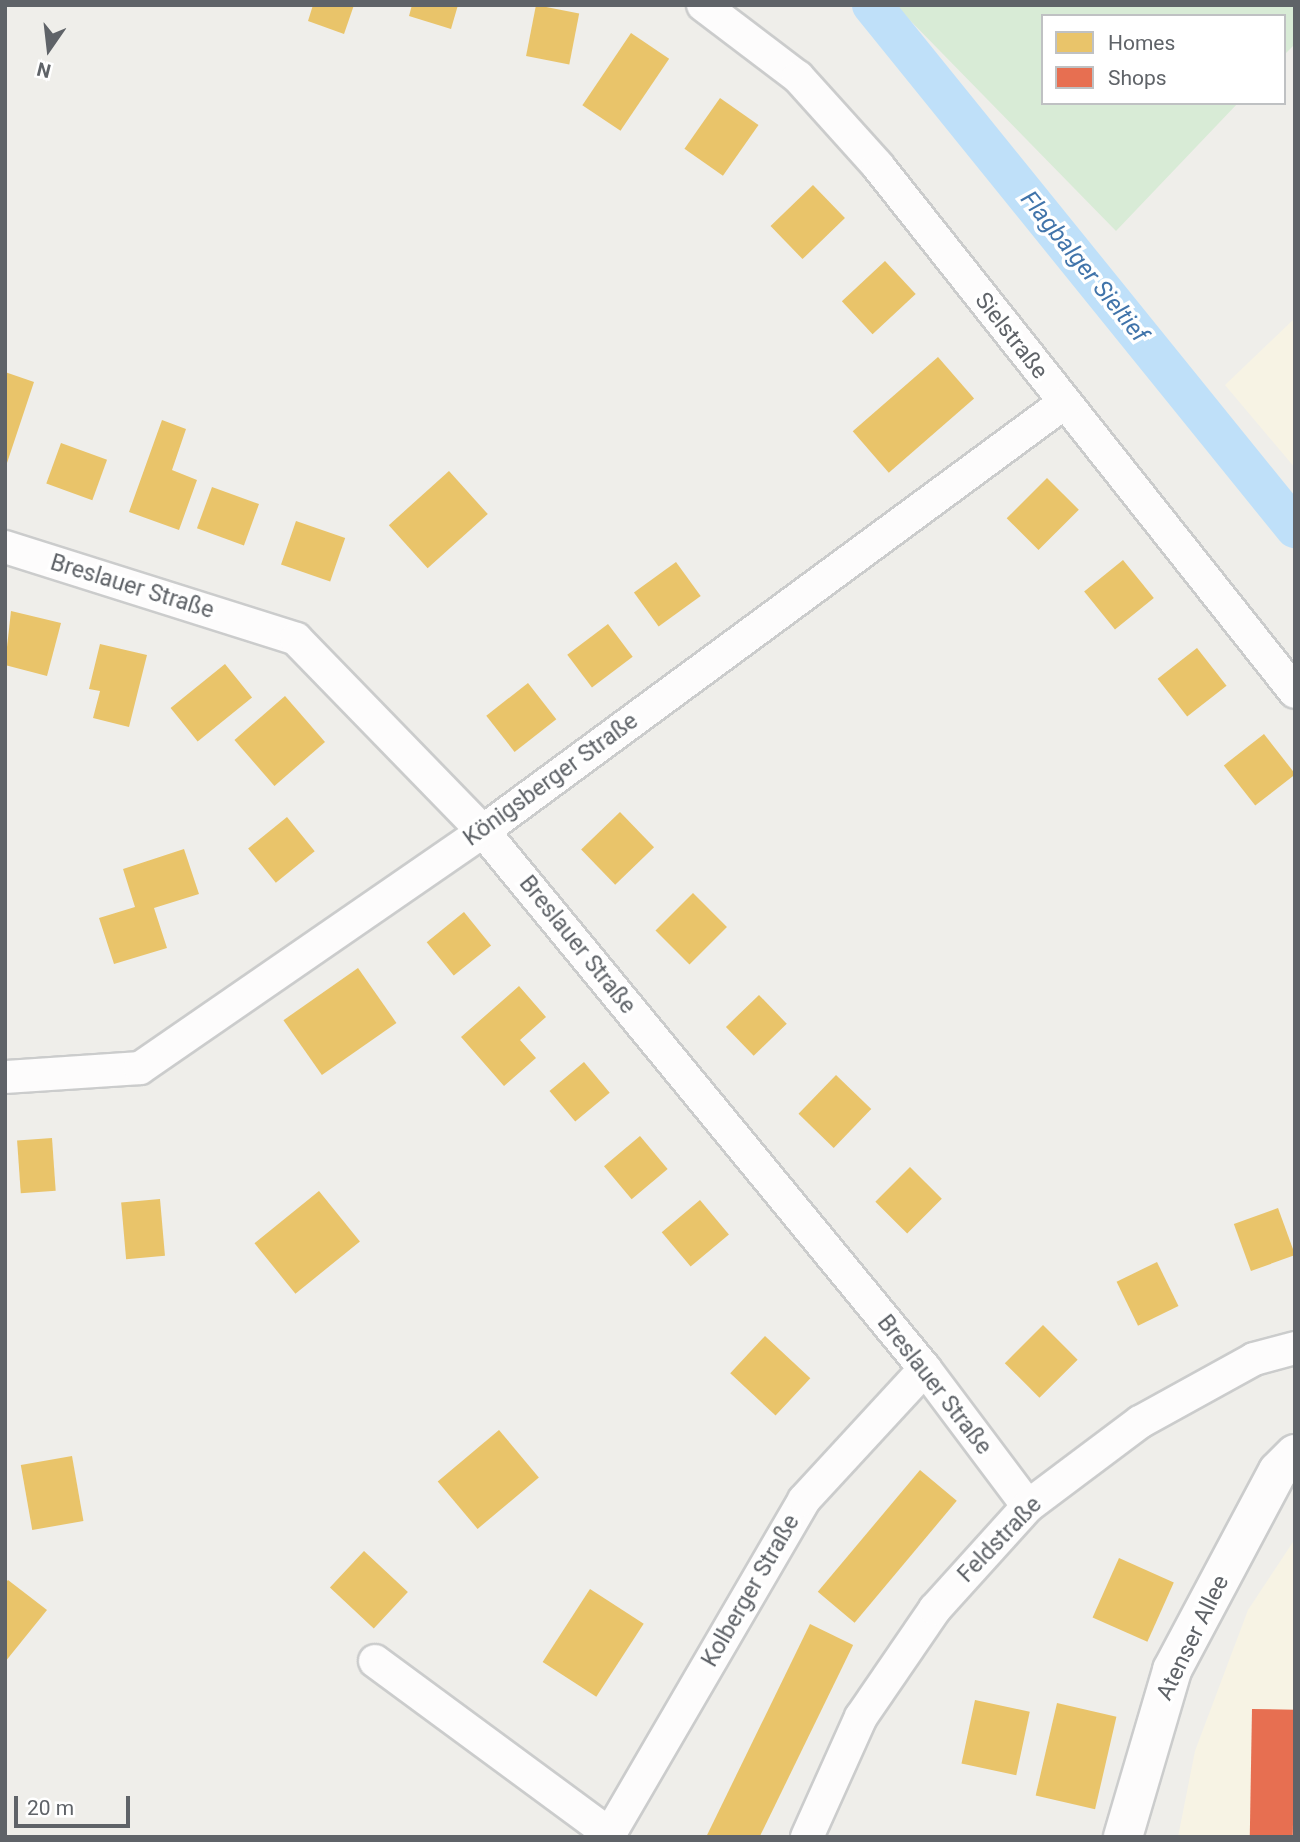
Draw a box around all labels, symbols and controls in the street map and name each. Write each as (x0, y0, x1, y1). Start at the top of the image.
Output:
north arrow (14, 14, 84, 84)
legend (1041, 14, 1286, 105)
text: Homes (1108, 31, 1175, 55)
text: N (35, 57, 53, 83)
text: Shops (1108, 66, 1167, 90)
water label: Flagbalger Sieltief (1014, 186, 1154, 348)
street label: Sielstraße (969, 287, 1053, 385)
street label: Breslauer Straße (47, 549, 217, 625)
street label: Königsberger Straße (459, 708, 643, 852)
street label: Breslauer Straße (513, 871, 641, 1019)
street label: Breslauer Straße (871, 1310, 997, 1460)
street label: Feldstraße (952, 1491, 1048, 1589)
street label: Kolberger Straße (696, 1510, 806, 1672)
street label: Atenser Allee (1151, 1571, 1235, 1705)
scale bar (18, 1783, 133, 1827)
text: 20 m (27, 1796, 74, 1820)

